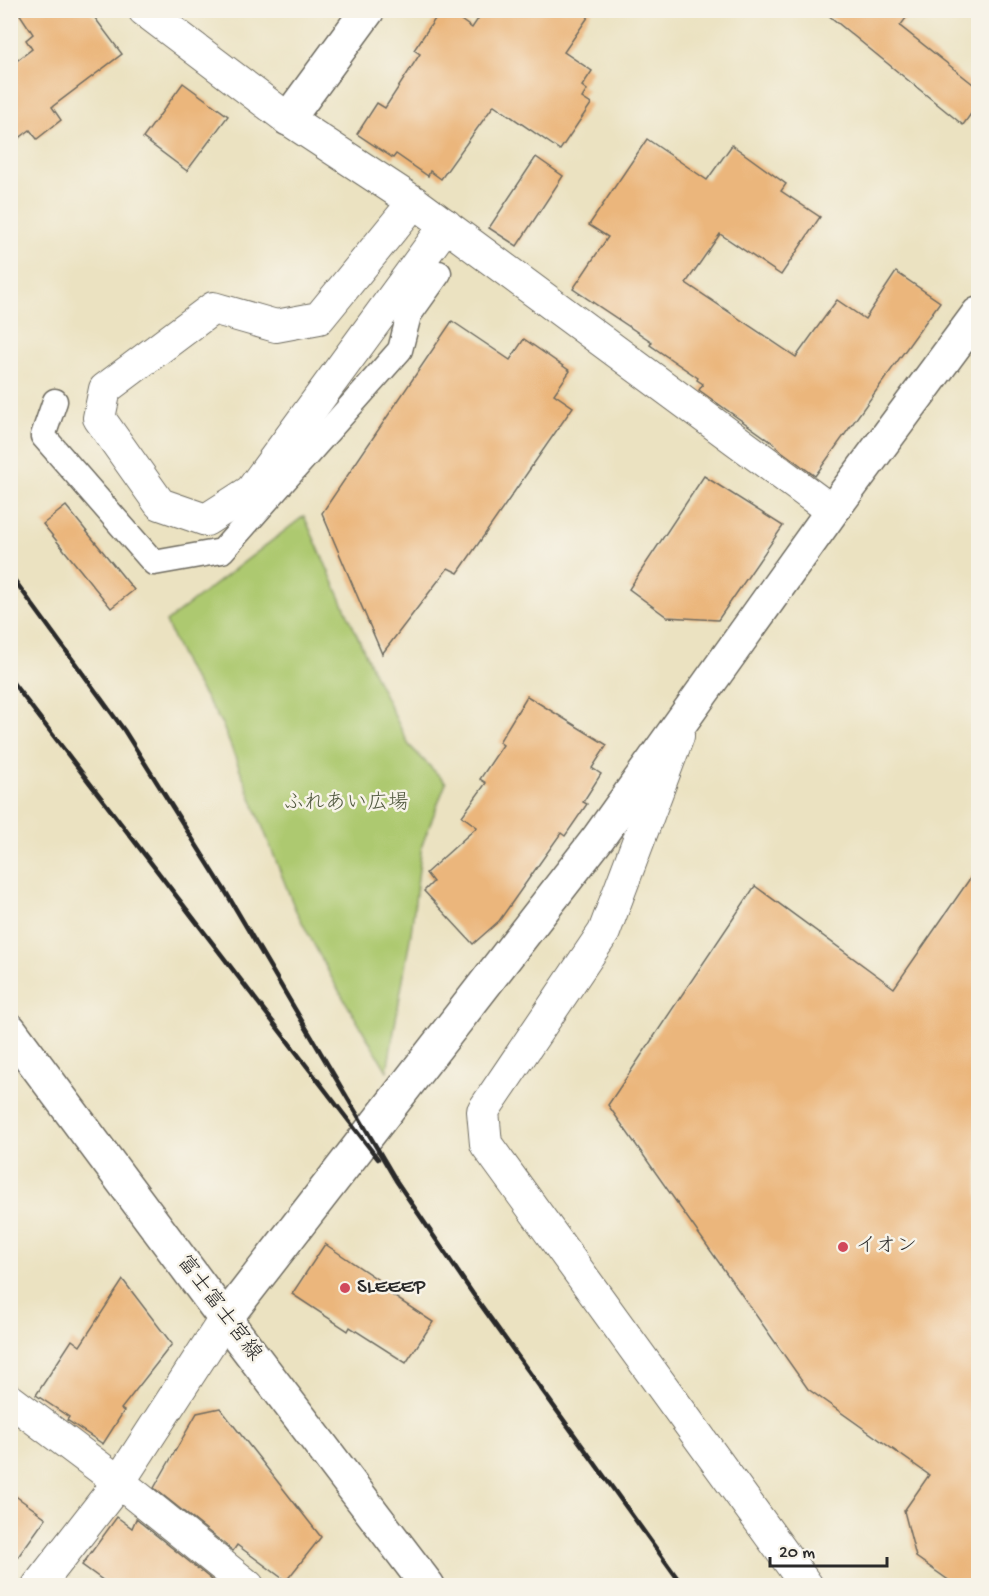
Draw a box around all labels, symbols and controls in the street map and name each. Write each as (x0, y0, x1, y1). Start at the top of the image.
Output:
park label: ふれあい広場 (283, 791, 409, 817)
place label: イオン (855, 1235, 917, 1260)
marker: イオン (836, 1240, 850, 1254)
street label: 富士富士宮線 (170, 1251, 267, 1367)
place label: SLEEEP (357, 1276, 426, 1301)
marker: SLEEEP (338, 1281, 352, 1295)
scale bar (770, 1530, 887, 1568)
text: 20 m (779, 1543, 815, 1564)

